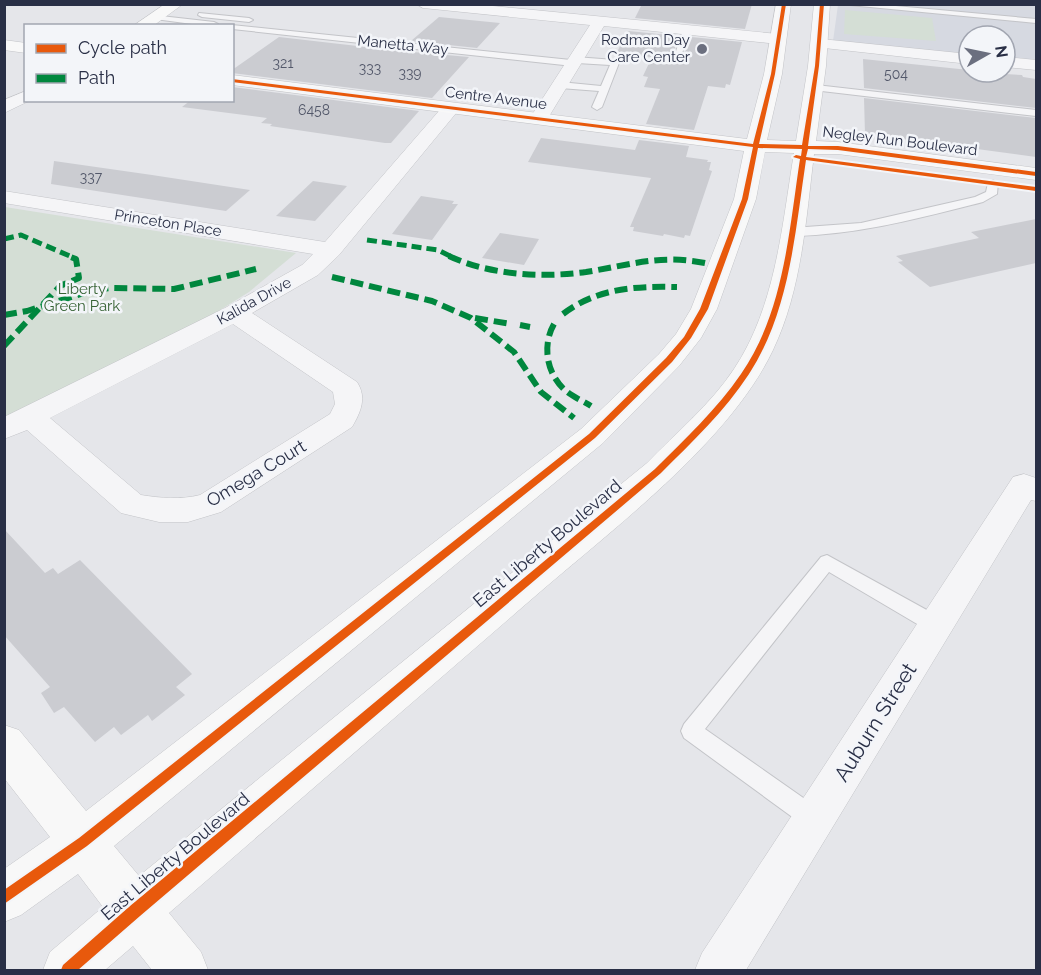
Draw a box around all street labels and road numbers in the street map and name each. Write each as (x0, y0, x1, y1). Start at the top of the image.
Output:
street label: Manetta Way (357, 31, 449, 59)
street label: Centre Avenue (444, 83, 548, 113)
street label: Negley Run Boulevard (822, 123, 978, 159)
street label: Princeton Place (113, 206, 223, 240)
street label: Kalida Drive (214, 273, 295, 329)
street label: Omega Court (203, 435, 309, 511)
street label: East Liberty Boulevard (468, 475, 626, 611)
street label: Auburn Street (829, 658, 921, 786)
street label: East Liberty Boulevard (96, 788, 254, 924)

